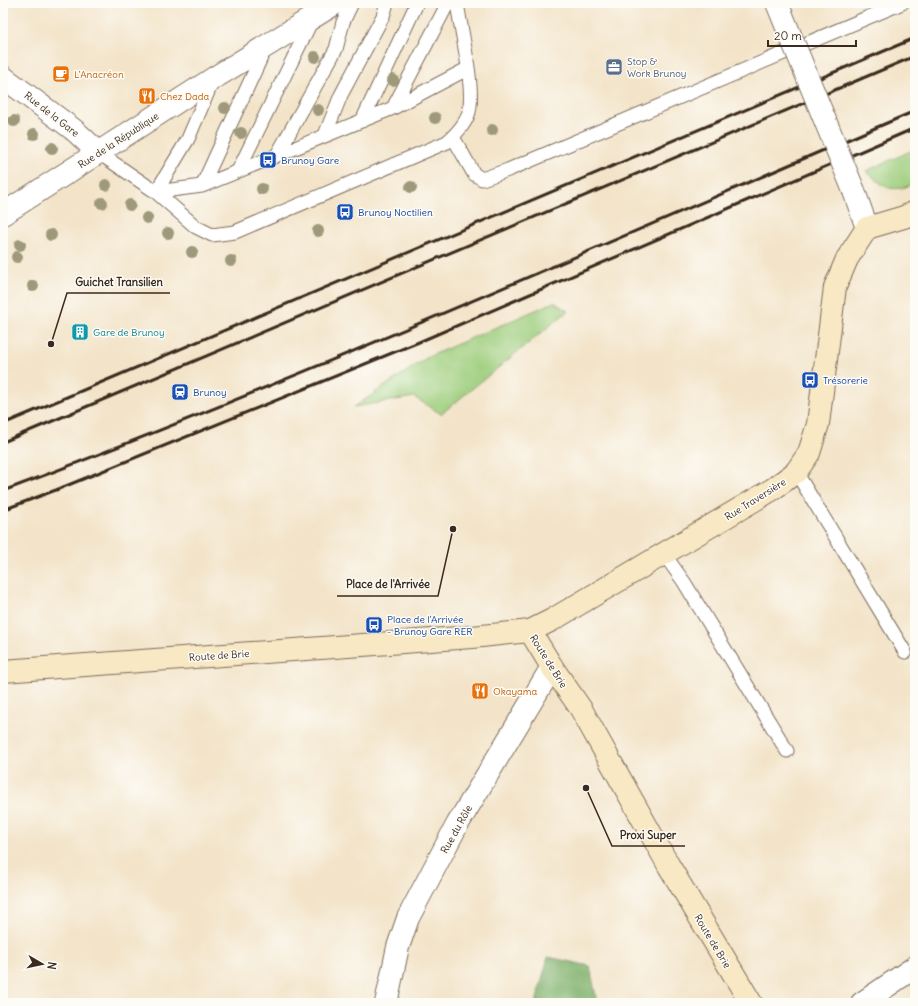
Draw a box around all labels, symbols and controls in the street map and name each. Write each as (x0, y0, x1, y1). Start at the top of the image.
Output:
scale bar (768, 22, 856, 48)
text: 20 m (774, 28, 802, 43)
place label: Stop & Work Brunoy (627, 55, 686, 80)
office icon: Stop & Work Brunoy (604, 57, 624, 77)
cafe icon: L'Anacréon (51, 64, 71, 84)
place label: L'Anacréon (74, 68, 124, 81)
restaurant icon: Chez Dada (137, 86, 157, 106)
street label: Rue de la Gare (22, 89, 82, 140)
place label: Chez Dada (160, 90, 210, 103)
street label: Rue de la République (75, 109, 161, 171)
bus stop icon: Brunoy Gare (258, 150, 278, 170)
place label: Brunoy Gare (281, 154, 339, 167)
bus stop icon: Brunoy Noctilien (335, 202, 355, 222)
place label: Brunoy Noctilien (358, 206, 433, 219)
callout: Guichet Transilien (67, 270, 170, 293)
text: Guichet Transilien (75, 275, 164, 289)
building icon: Gare de Brunoy (70, 322, 90, 342)
place label: Gare de Brunoy (93, 326, 165, 339)
bus stop icon: Trésorerie (800, 370, 820, 390)
place label: Trésorerie (823, 374, 868, 387)
station icon: Brunoy (170, 382, 190, 402)
place label: Brunoy (193, 386, 227, 399)
street label: Rue Traversière (722, 475, 788, 523)
callout: Place de l'Arrivée (337, 573, 438, 596)
text: Place de l'Arrivée (346, 577, 430, 591)
place label: Place de l'Arrivée - Brunoy Gare RER (387, 613, 473, 638)
bus stop icon: Place de l'Arrivée - Brunoy Gare RER (364, 615, 384, 635)
street label: Route de Brie (527, 632, 570, 690)
street label: Route de Brie (188, 647, 250, 664)
restaurant icon: Okayama (470, 681, 490, 701)
place label: Okayama (493, 685, 538, 698)
street label: Rue du Rôle (438, 803, 475, 856)
callout: Proxi Super (612, 823, 685, 846)
text: Proxi Super (620, 828, 677, 843)
street label: Route de Brie (691, 912, 734, 971)
north arrow (22, 944, 62, 984)
text: N (44, 961, 59, 970)

